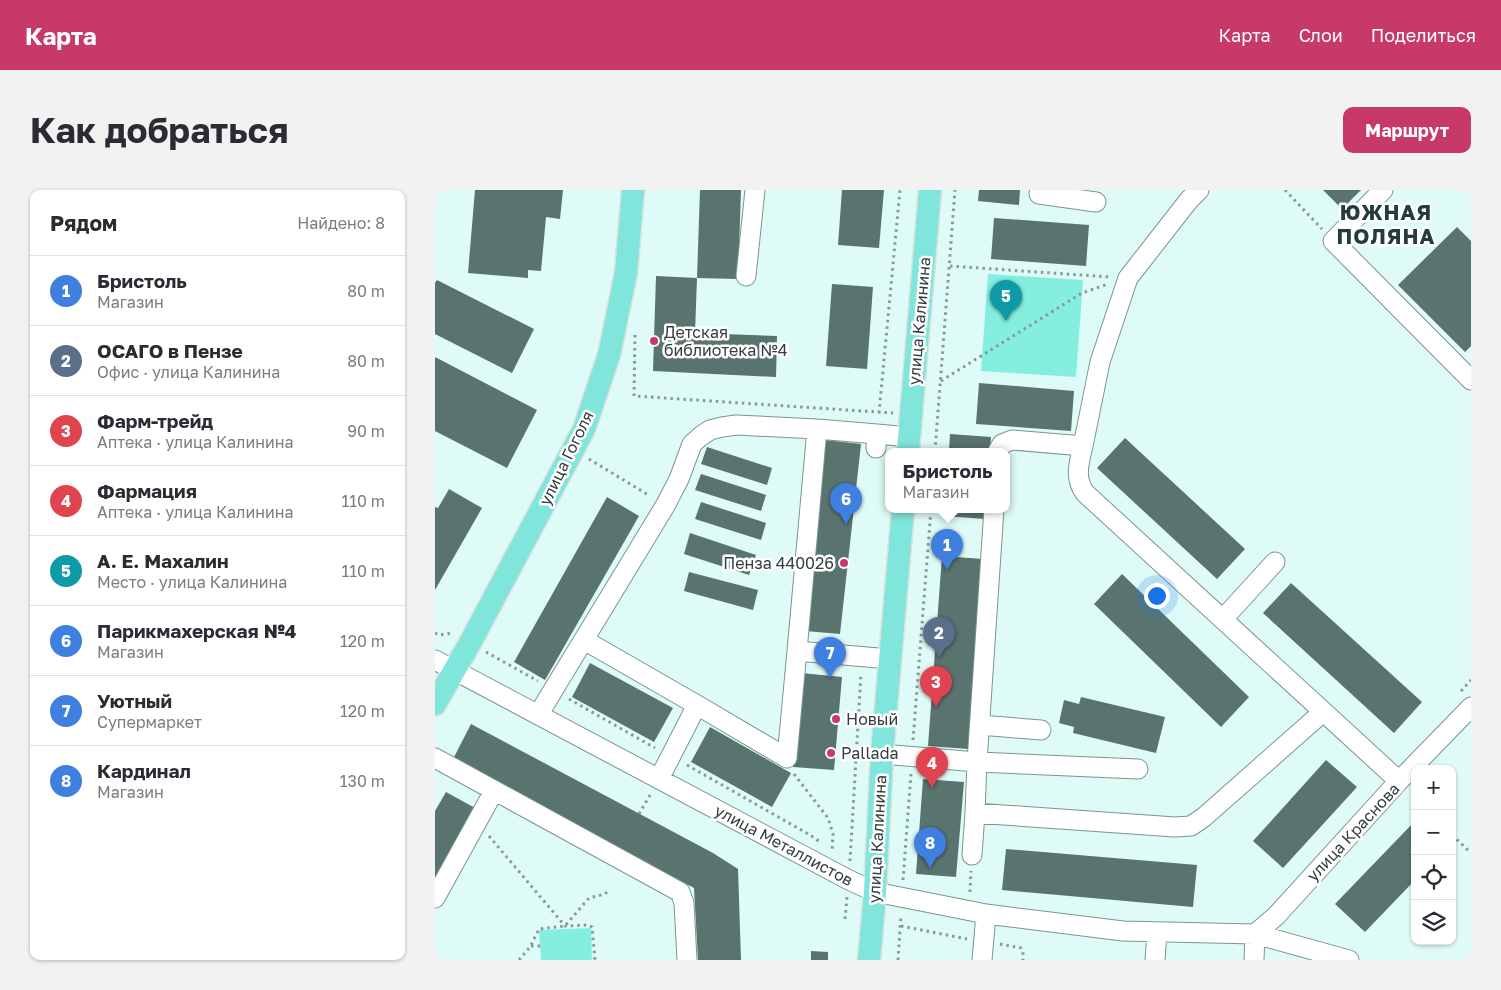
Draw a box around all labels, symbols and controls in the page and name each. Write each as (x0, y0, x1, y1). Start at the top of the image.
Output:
text: Карта (25, 21, 97, 50)
text: Карта (1219, 24, 1271, 46)
text: Слои (1299, 24, 1343, 46)
text: Поделиться (1371, 24, 1476, 46)
button: Маршрут (1343, 107, 1471, 153)
text: Как добраться (30, 109, 288, 151)
district label: ЮЖНАЯ ПОЛЯНА (1337, 199, 1435, 249)
text: Рядом (50, 210, 117, 236)
text: Найдено: 8 (297, 213, 385, 233)
street label: улица Калинина (903, 256, 935, 386)
text: Бристоль (97, 269, 187, 292)
pin: 5 (990, 280, 1022, 321)
text: 1 (62, 281, 70, 301)
text: 80 m (347, 281, 385, 301)
text: Магазин (97, 292, 164, 312)
place label: Детская библиотека №4 (664, 322, 788, 360)
marker: Детская библиотека №4 (648, 335, 660, 347)
text: ОСАГО в Пензе (97, 339, 243, 362)
text: 2 (61, 351, 71, 371)
text: 80 m (347, 351, 385, 371)
text: Офис · улица Калинина (97, 362, 280, 382)
street label: улица Гоголя (534, 407, 598, 509)
text: Фарм-трейд (97, 409, 213, 432)
text: 3 (61, 421, 71, 441)
text: 90 m (347, 421, 385, 441)
text: Аптека · улица Калинина (97, 432, 294, 452)
popup (885, 448, 1010, 513)
text: Бристоль (903, 459, 992, 482)
text: Фармация (97, 479, 197, 502)
text: Магазин (903, 482, 969, 502)
pin: 6 (830, 483, 862, 524)
text: 4 (61, 491, 71, 511)
text: 110 m (341, 491, 385, 511)
text: Аптека · улица Калинина (97, 502, 294, 522)
pin: 1 (931, 529, 963, 570)
text: А. Е. Махалин (97, 549, 228, 572)
place label: Пенза 440026 (723, 553, 834, 573)
marker: Пенза 440026 (838, 557, 850, 569)
text: 5 (61, 561, 71, 581)
text: 110 m (341, 561, 385, 581)
text: Место · улица Калинина (97, 572, 287, 592)
your location (1144, 583, 1170, 609)
pin: 2 (923, 617, 955, 658)
text: Парикмахерская №4 (97, 619, 296, 642)
text: 6 (61, 631, 71, 651)
text: 120 m (340, 631, 385, 651)
pin: 7 (814, 637, 846, 678)
text: Магазин (97, 642, 164, 662)
pin: 3 (920, 666, 952, 707)
text: Уютный (97, 689, 172, 712)
text: 7 (62, 701, 70, 721)
text: 120 m (340, 701, 385, 721)
place label: Новый (846, 709, 898, 729)
text: Супермаркет (97, 712, 202, 732)
marker: Новый (830, 713, 842, 725)
place label: Pallada (841, 743, 899, 763)
marker: Pallada (825, 747, 837, 759)
pin: 4 (916, 747, 948, 788)
text: Кардинал (97, 759, 191, 782)
map controls (1411, 765, 1456, 945)
button: + (1411, 765, 1456, 810)
text: 8 (61, 771, 71, 791)
text: 130 m (340, 771, 385, 791)
street label: улица Калинина (864, 774, 890, 904)
street label: улица Краснова (1302, 779, 1404, 885)
text: Магазин (97, 782, 164, 802)
street label: улица Металлистов (711, 800, 857, 890)
button: − (1411, 810, 1456, 855)
pin: 8 (914, 827, 946, 868)
button: locate (1411, 855, 1456, 900)
button: layers (1411, 900, 1456, 945)

